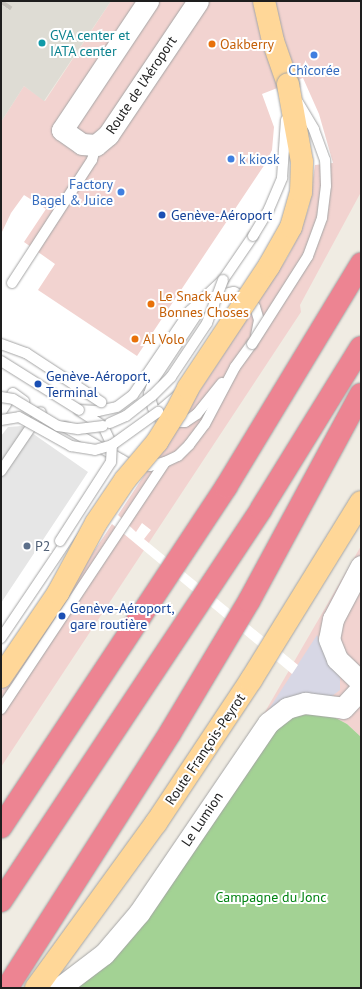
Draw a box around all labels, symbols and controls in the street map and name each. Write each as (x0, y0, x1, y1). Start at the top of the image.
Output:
place label: GVA center et IATA center (50, 27, 131, 60)
street label: Route de l'Aéroport (102, 33, 180, 137)
place label: Oakberry (220, 36, 274, 52)
marker: GVA center et IATA center (37, 38, 47, 48)
marker: Oakberry (207, 39, 217, 49)
marker: Chîcorée (309, 50, 319, 60)
place label: Chîcorée (288, 62, 340, 78)
place label: k kiosk (239, 151, 280, 167)
marker: k kiosk (226, 154, 236, 164)
place label: Factory Bagel & Juice (32, 176, 113, 208)
marker: Factory Bagel & Juice (116, 187, 126, 197)
place label: Genève-Aéroport (171, 207, 272, 223)
marker: Genève-Aéroport (156, 209, 168, 221)
place label: Le Snack Aux Bonnes Choses (159, 288, 249, 320)
marker: Le Snack Aux Bonnes Choses (146, 299, 156, 309)
place label: Al Volo (143, 331, 185, 347)
marker: Al Volo (130, 334, 140, 344)
place label: Genève-Aéroport, Terminal (46, 368, 151, 400)
marker: Genève-Aéroport, Terminal (33, 379, 43, 389)
place label: P2 (35, 538, 50, 554)
marker: P2 (22, 541, 32, 551)
place label: Genève-Aéroport, gare routière (70, 600, 175, 632)
marker: Genève-Aéroport, gare routière (57, 611, 67, 621)
street label: Route François-Peyrot (162, 690, 248, 808)
street label: Le Lumion (178, 789, 226, 849)
park label: Campagne du Jonc (216, 889, 326, 905)

